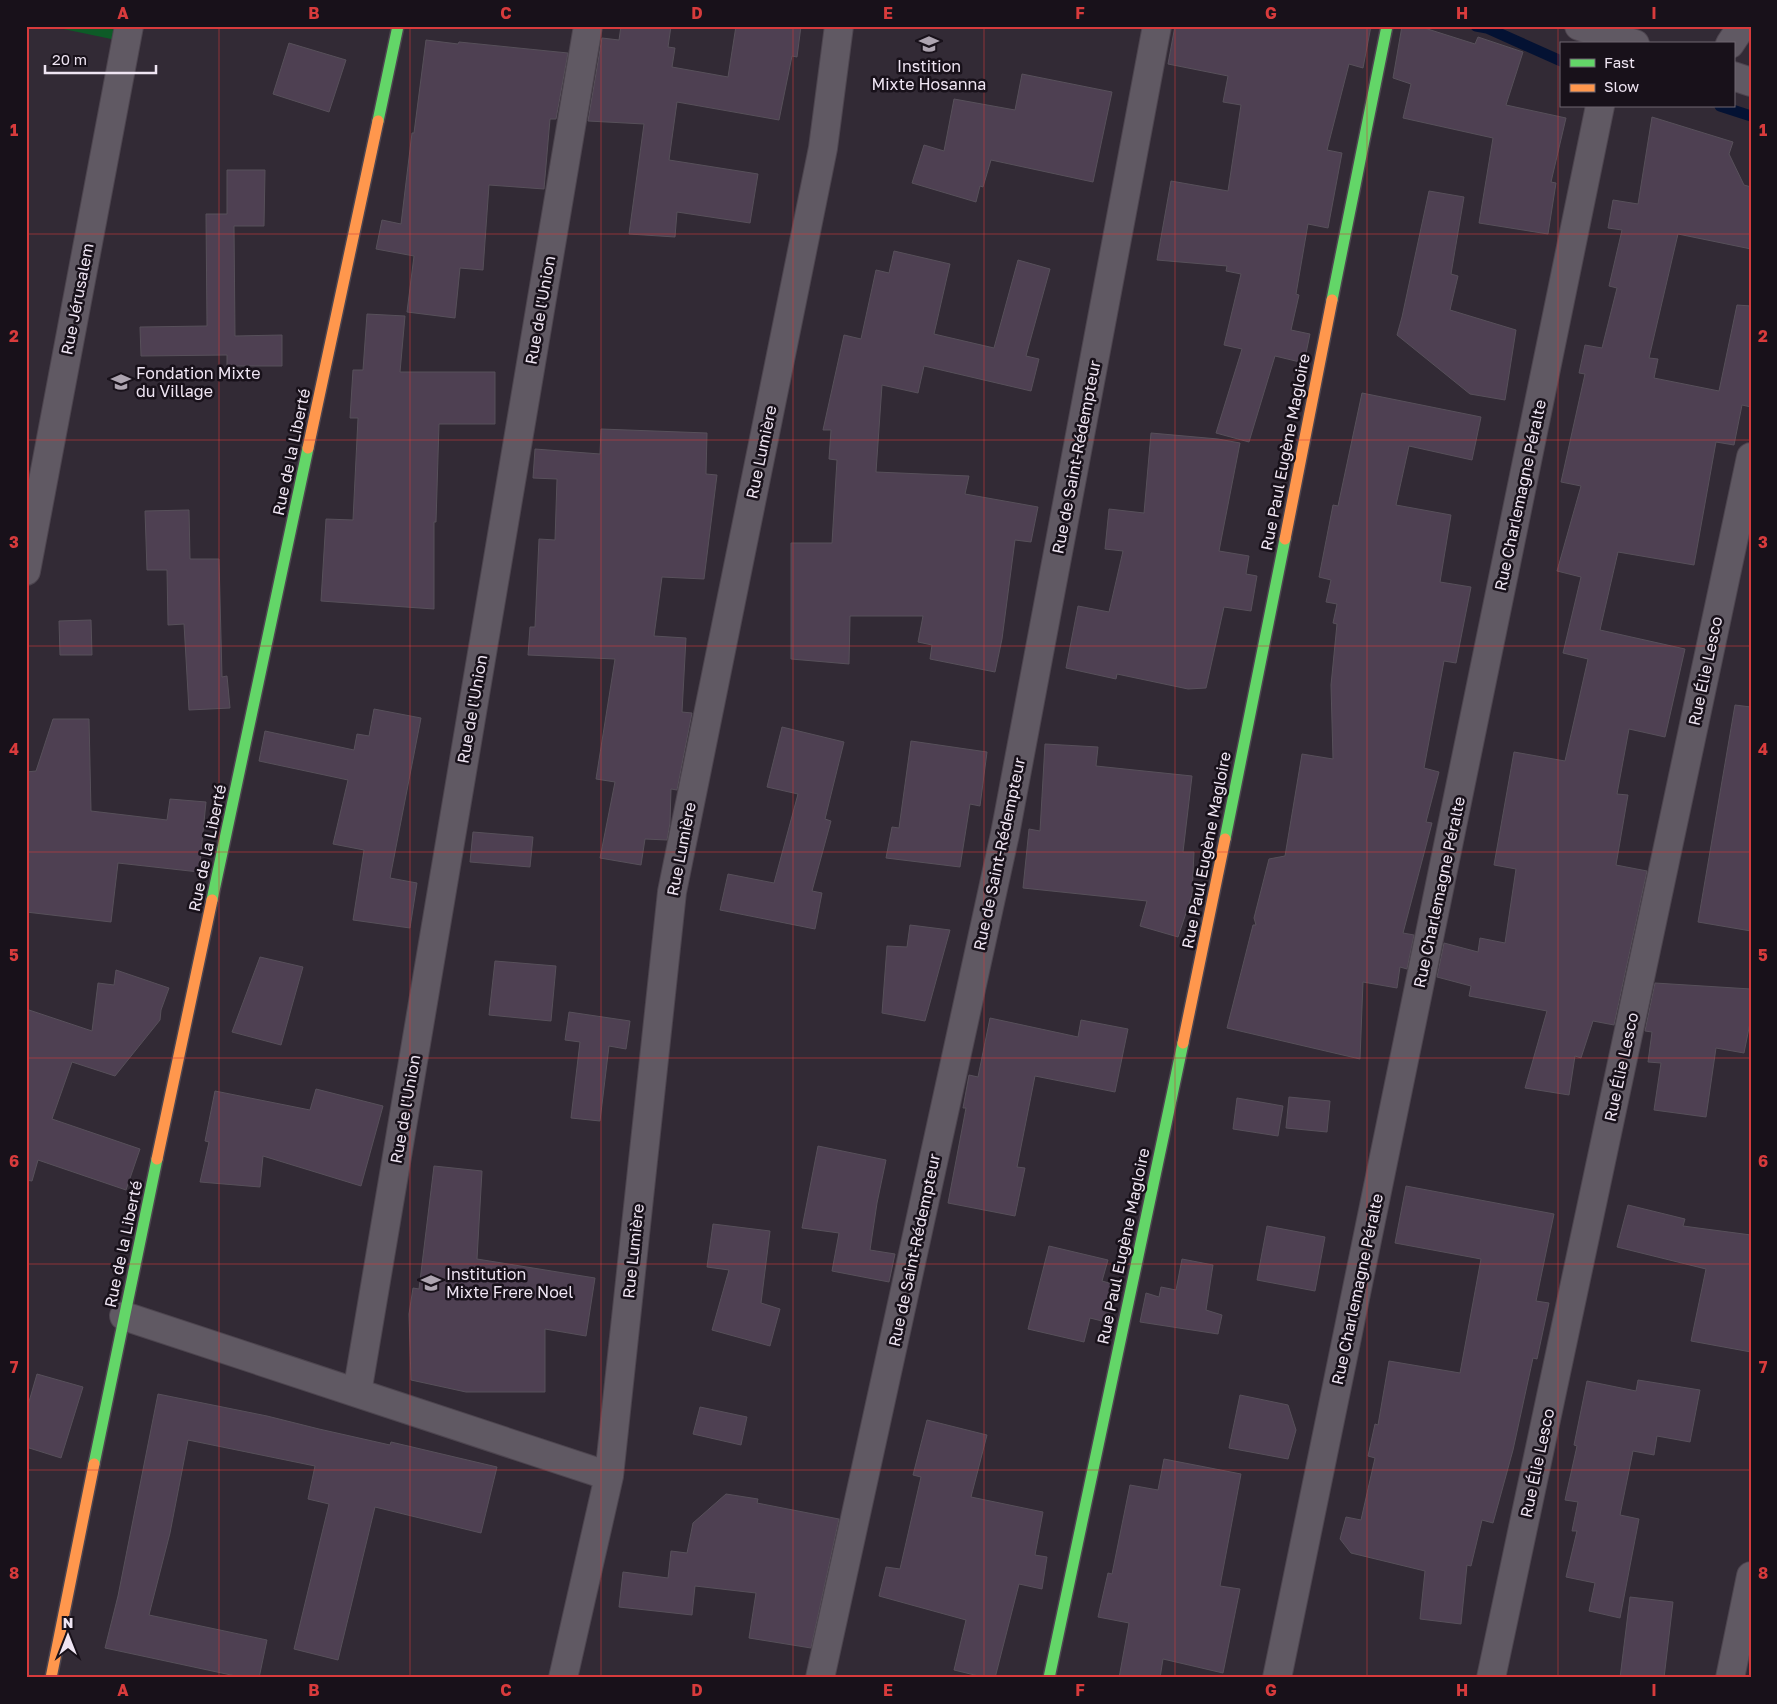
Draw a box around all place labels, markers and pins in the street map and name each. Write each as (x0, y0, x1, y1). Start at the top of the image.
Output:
school or university icon: Instition Mixte Hosanna (918, 33, 940, 55)
place label: Instition Mixte Hosanna (872, 56, 986, 94)
place label: Fondation Mixte du Village (136, 363, 261, 401)
school or university icon: Fondation Mixte du Village (110, 371, 132, 393)
place label: Institution Mixte Frere Noel (446, 1264, 573, 1302)
school or university icon: Institution Mixte Frere Noel (420, 1272, 442, 1294)

